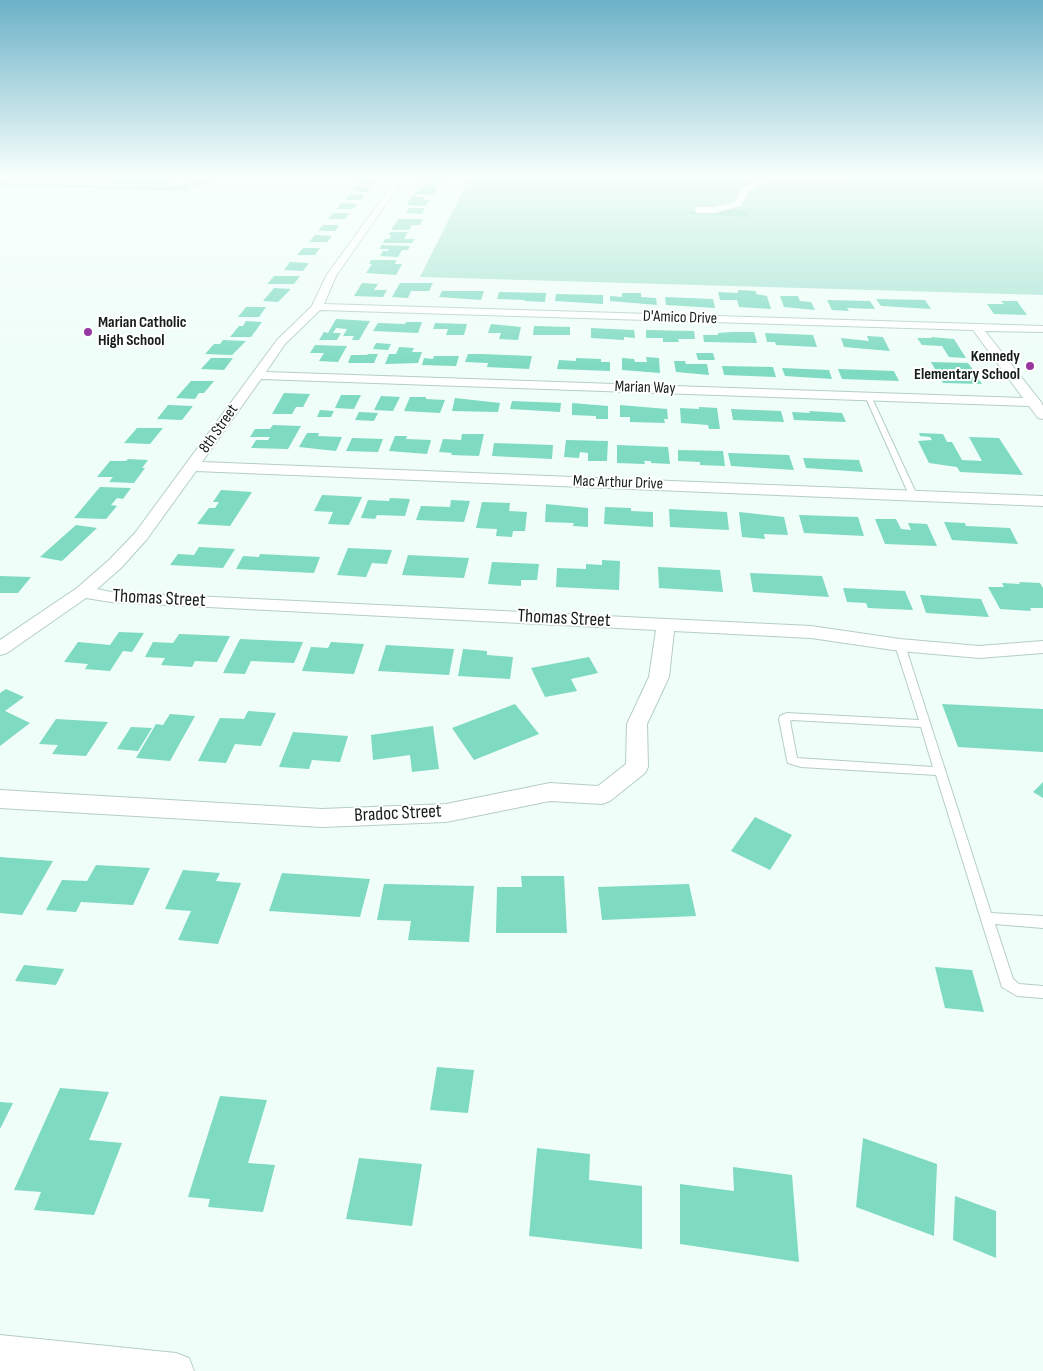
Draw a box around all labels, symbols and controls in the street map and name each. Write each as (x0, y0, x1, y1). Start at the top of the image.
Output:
street label: D'Amico Drive (643, 307, 717, 329)
place label: Marian Catholic High School (98, 313, 186, 351)
marker: Marian Catholic High School (82, 326, 94, 338)
place label: Kennedy Elementary School (914, 347, 1020, 385)
marker: Kennedy Elementary School (1024, 360, 1036, 372)
street label: Marian Way (614, 377, 676, 399)
street label: 8th Street (195, 401, 243, 457)
street label: Mac Arthur Drive (573, 472, 663, 494)
street label: Thomas Street (112, 585, 206, 613)
street label: Thomas Street (517, 605, 611, 633)
street label: Bradoc Street (354, 800, 442, 828)

